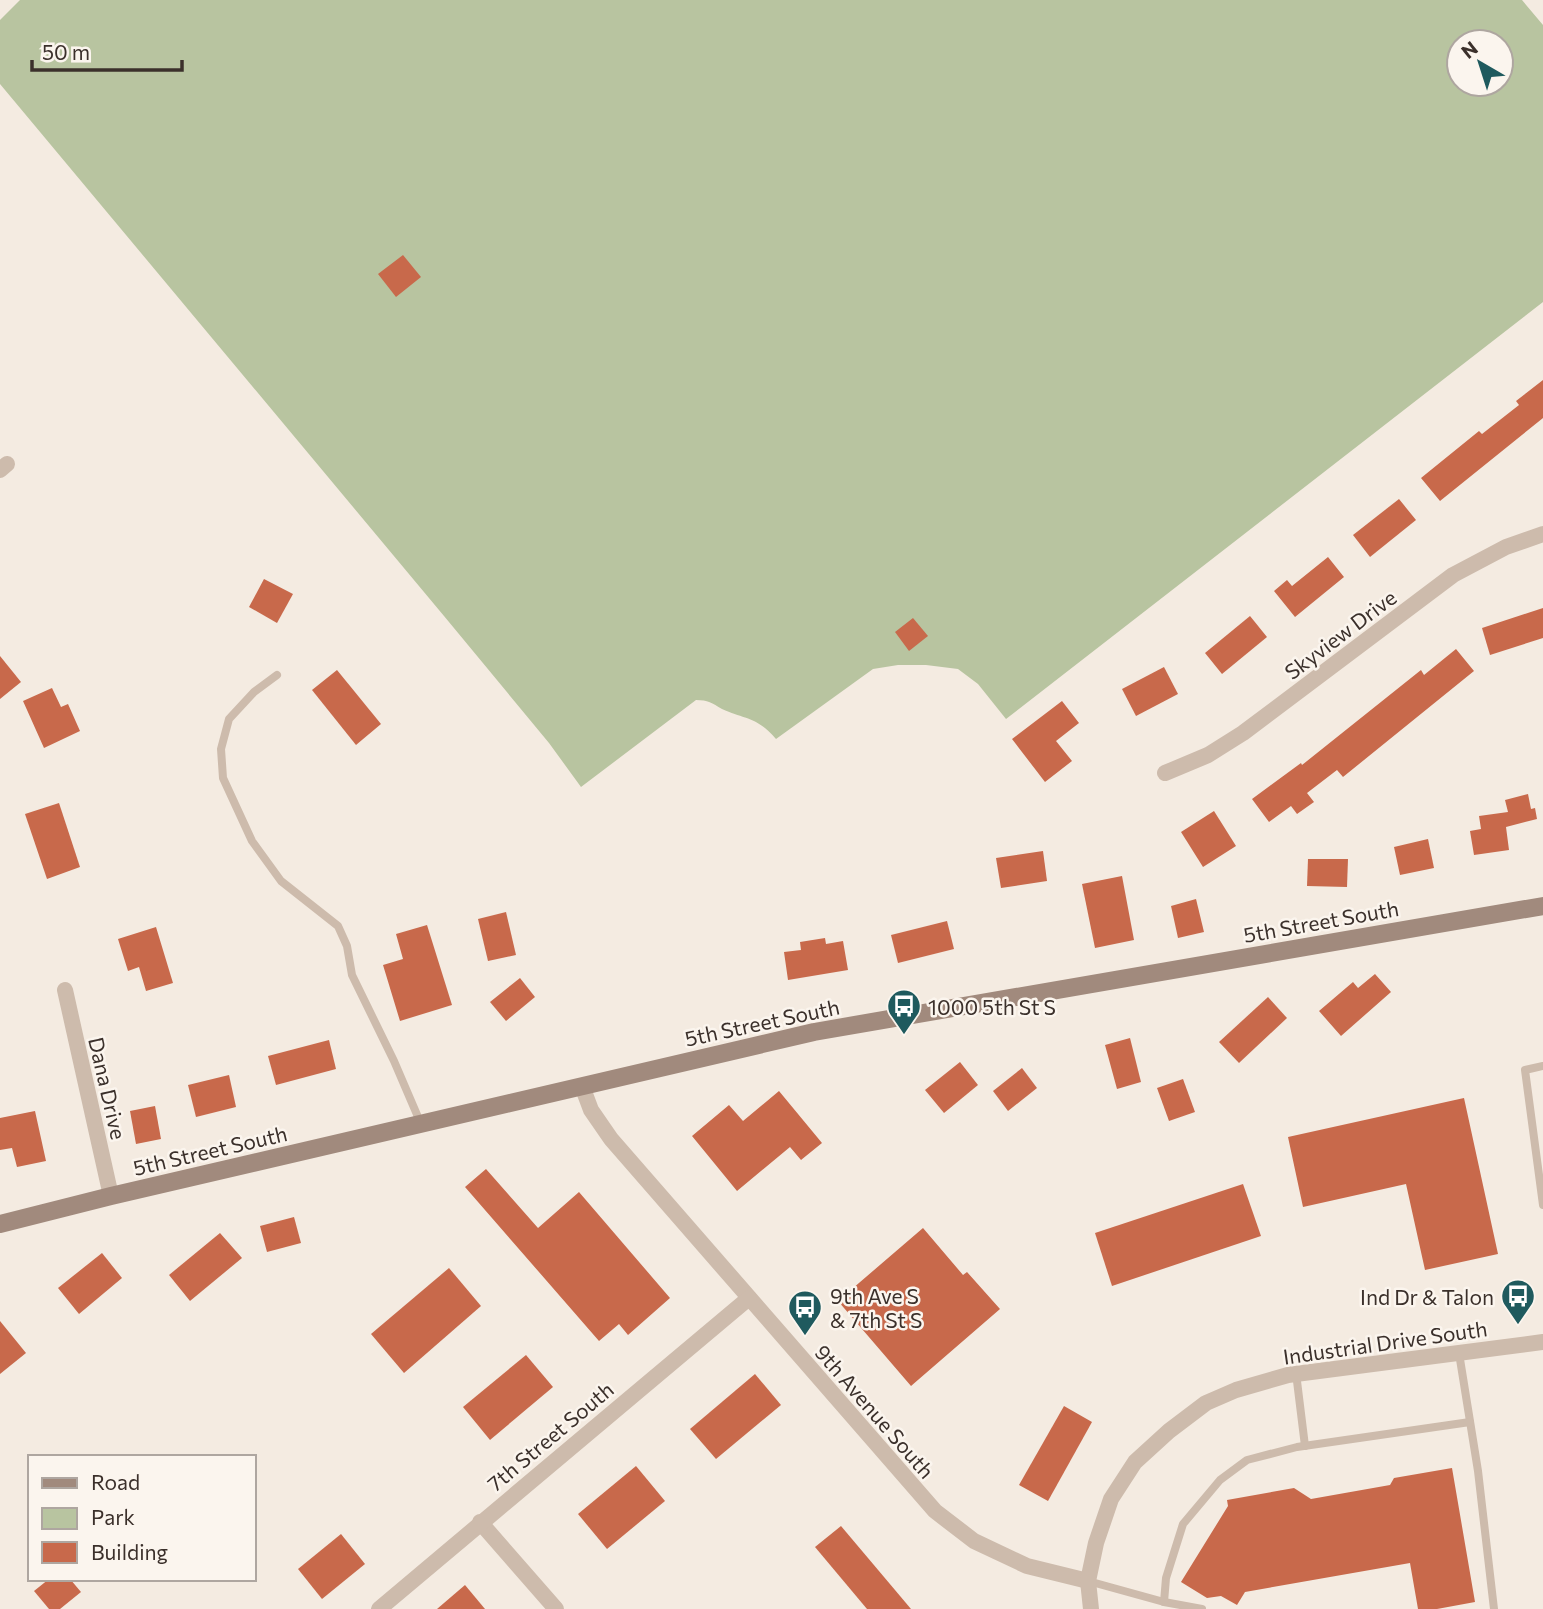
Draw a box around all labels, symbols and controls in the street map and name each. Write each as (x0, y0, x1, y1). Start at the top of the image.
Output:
scale bar (32, 28, 182, 72)
north arrow (1445, 28, 1515, 98)
text: N (1456, 36, 1482, 63)
text: 50 m (42, 39, 90, 64)
street label: Skyview Drive (1279, 584, 1401, 684)
street label: 5th Street South (1241, 895, 1401, 947)
bus stop icon: 1000 5th St S (885, 987, 923, 1036)
street label: 5th Street South (682, 993, 842, 1051)
place label: 1000 5th St S (928, 994, 1056, 1019)
street label: Dana Drive (84, 1034, 132, 1142)
street label: 5th Street South (131, 1120, 289, 1180)
bus stop icon: Ind Dr & Talon (1499, 1277, 1537, 1326)
place label: 9th Ave S & 7th St S (830, 1283, 922, 1332)
place label: Ind Dr & Talon (1360, 1284, 1494, 1309)
bus stop icon: 9th Ave S & 7th St S (786, 1288, 824, 1337)
street label: Industrial Drive South (1281, 1315, 1489, 1369)
street label: 9th Avenue South (810, 1339, 940, 1483)
street label: 7th Street South (482, 1376, 618, 1496)
legend (28, 1455, 256, 1581)
text: Road (91, 1469, 140, 1494)
text: Park (91, 1504, 135, 1529)
text: Building (91, 1539, 168, 1564)

